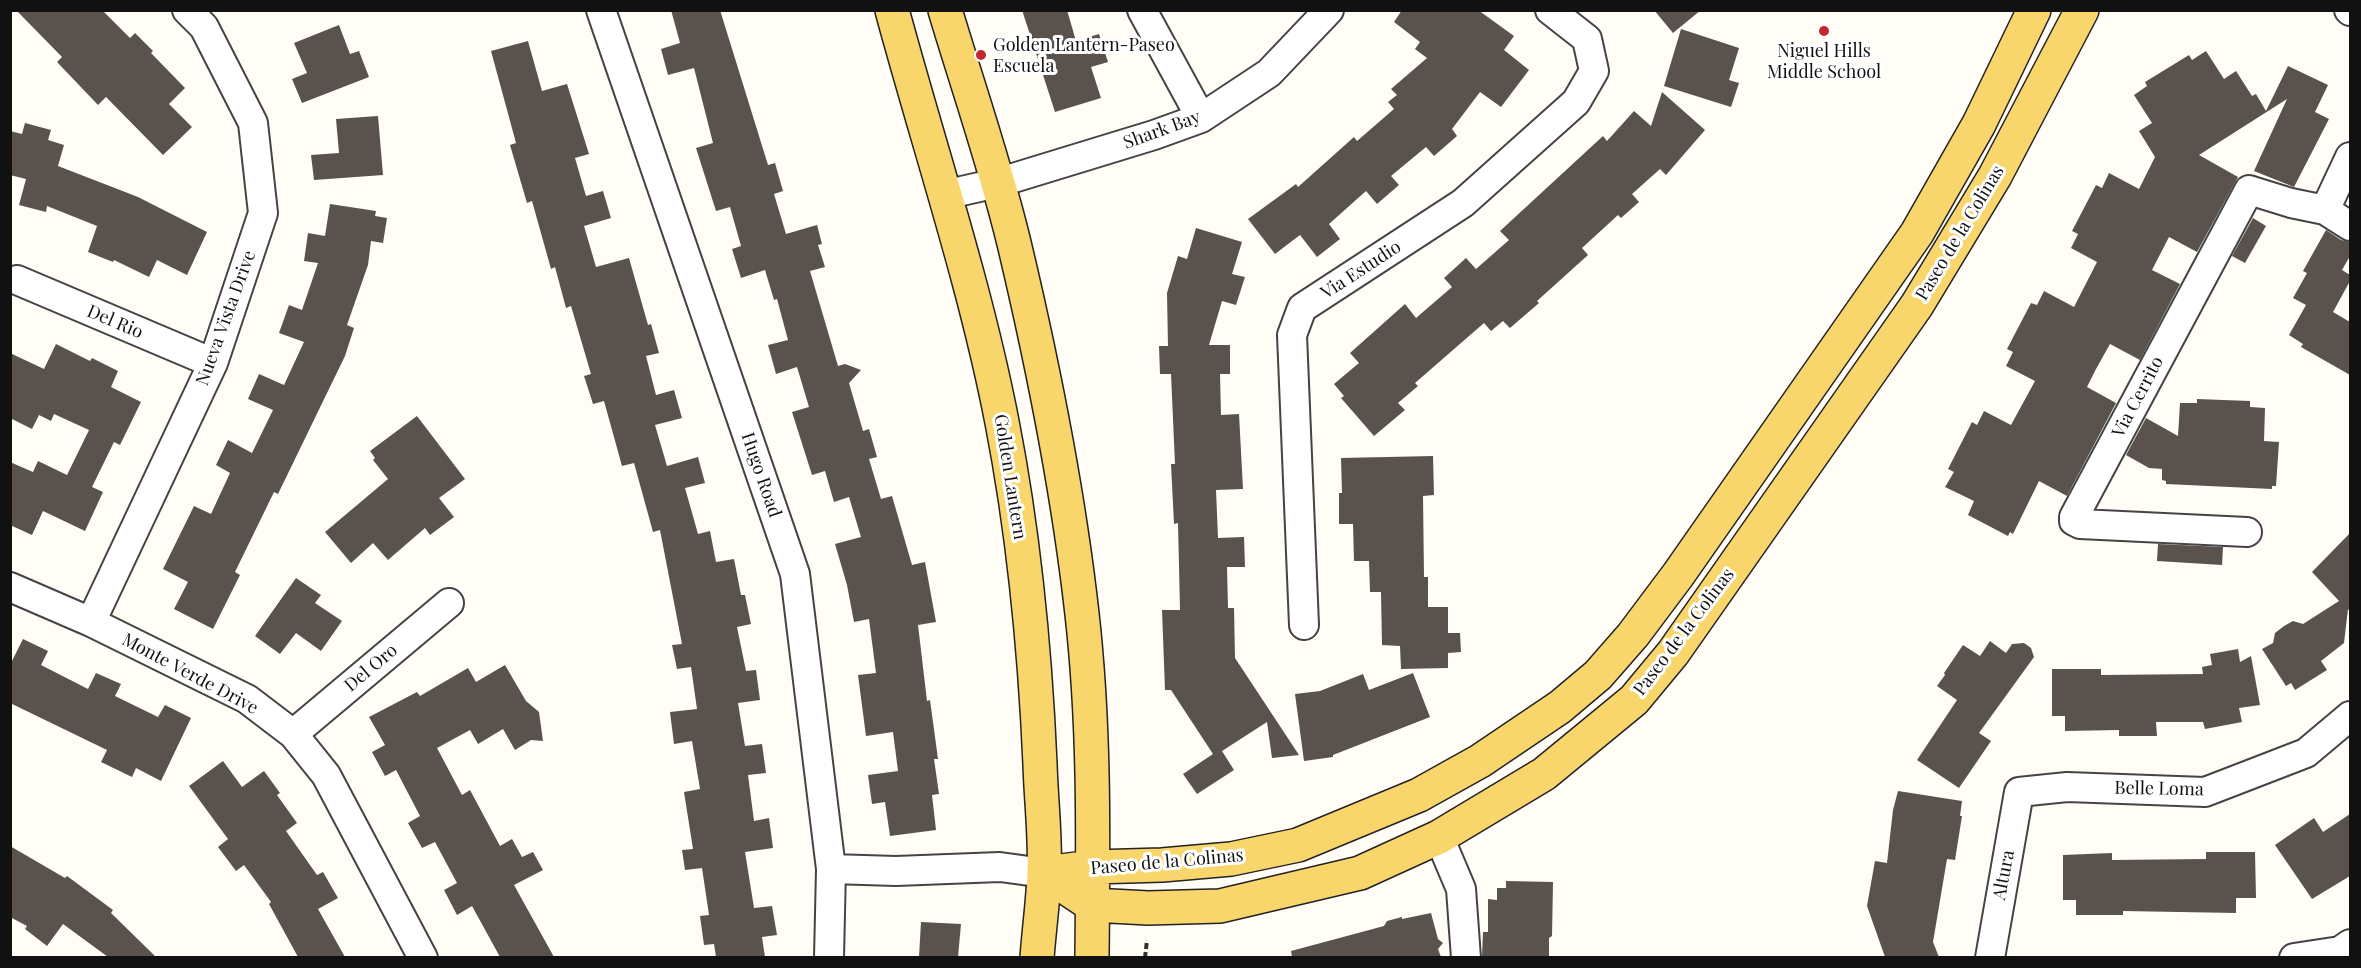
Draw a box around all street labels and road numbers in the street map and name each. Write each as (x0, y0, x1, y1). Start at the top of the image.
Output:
street label: Shark Bay (1121, 106, 1203, 154)
street label: Paseo de la Colinas (1911, 162, 2009, 304)
street label: Via Estudio (1317, 236, 1405, 304)
street label: Nueva Vista Drive (192, 248, 260, 388)
street label: Del Rio (84, 301, 146, 343)
street label: Via Cerrito (2108, 353, 2168, 441)
street label: Golden Lantern (989, 413, 1031, 541)
street label: Hugo Road (736, 430, 786, 520)
street label: Paseo de la Colinas (1629, 564, 1739, 700)
street label: Monte Verde Drive (118, 629, 262, 719)
street label: Del Oro (340, 640, 402, 696)
street label: Belle Loma (2114, 777, 2204, 801)
street label: Paseo de la Colinas (1089, 845, 1245, 879)
street label: Altura (1989, 848, 2019, 902)

